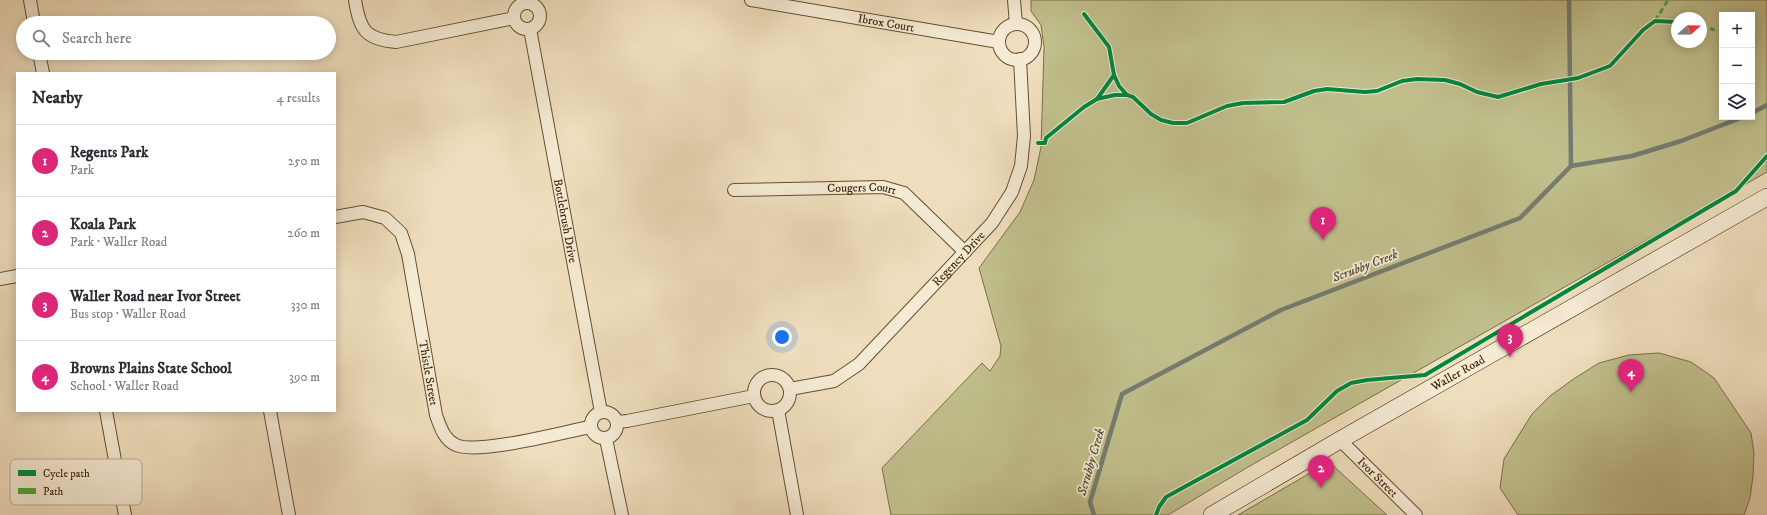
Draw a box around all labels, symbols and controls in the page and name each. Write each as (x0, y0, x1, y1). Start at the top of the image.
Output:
street label: Ibrox Court (857, 11, 916, 35)
north arrow (1671, 12, 1707, 48)
map controls (1719, 12, 1755, 120)
button: + (1719, 12, 1755, 48)
search box (16, 16, 336, 60)
icon: search (30, 27, 52, 49)
text: Search here (62, 29, 131, 48)
button: − (1719, 48, 1755, 84)
button: layers (1719, 84, 1755, 120)
text: Nearby (32, 87, 82, 109)
text: 4 results (277, 90, 320, 106)
text: Regents Park (70, 143, 148, 162)
text: 1 (43, 153, 47, 169)
text: 250 m (288, 153, 320, 169)
text: Park (70, 162, 94, 178)
street label: Bottlebrush Drive (550, 177, 581, 264)
street label: Cougers Court (827, 180, 898, 198)
pin: 1 (1310, 207, 1336, 240)
text: Koala Park (70, 215, 136, 234)
text: 2 (42, 225, 48, 241)
text: 260 m (287, 225, 320, 241)
street label: Regency Drive (929, 228, 988, 289)
text: Park · Waller Road (70, 234, 167, 250)
water label: Scrubby Creek (1329, 246, 1401, 286)
text: Waller Road near Ivor Street (70, 287, 241, 306)
text: 3 (43, 297, 47, 313)
text: 330 m (291, 297, 320, 313)
text: Bus stop · Waller Road (70, 306, 186, 322)
pin: 3 (1497, 324, 1523, 357)
your location (772, 327, 792, 347)
street label: Thistle Street (416, 339, 442, 407)
street label: Waller Road (1427, 352, 1487, 395)
text: Browns Plains State School (70, 359, 232, 378)
pin: 4 (1618, 359, 1644, 392)
text: 4 (41, 369, 49, 385)
text: 390 m (289, 369, 320, 385)
text: School · Waller Road (70, 378, 179, 394)
water label: Scrubby Creek (1074, 426, 1108, 498)
street label: Ivor Street (1354, 454, 1401, 501)
pin: 2 (1308, 455, 1334, 488)
legend (10, 459, 142, 505)
text: Cycle path (43, 467, 90, 481)
text: Path (43, 485, 64, 499)

